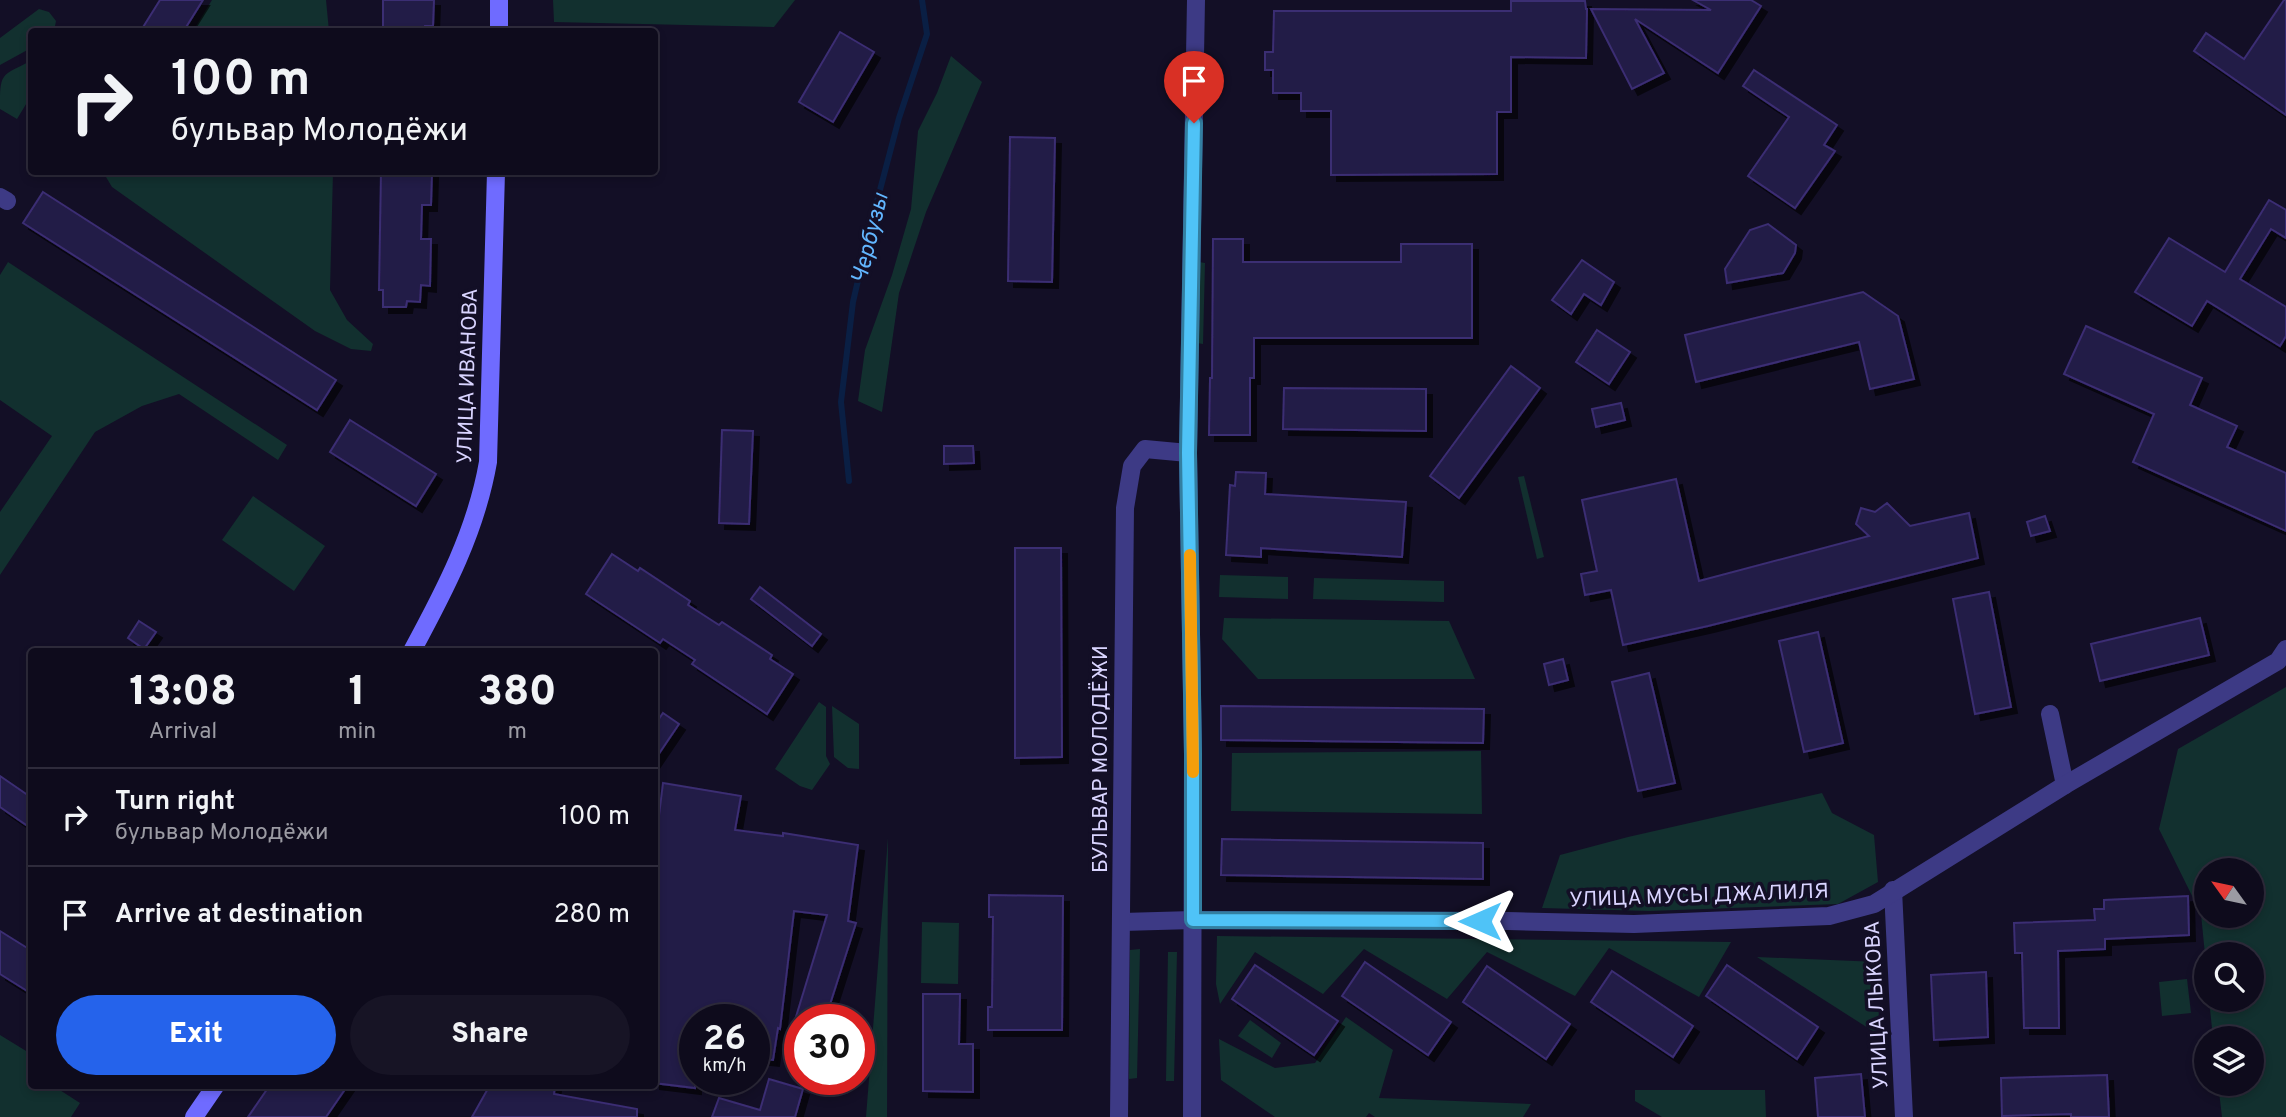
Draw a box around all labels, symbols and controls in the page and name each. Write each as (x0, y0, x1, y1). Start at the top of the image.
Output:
text: 100 m (171, 51, 310, 113)
pin (1164, 51, 1224, 123)
icon: right (56, 56, 147, 147)
icon: arrive (1175, 62, 1213, 100)
text: бульвар Молодёжи (171, 112, 468, 152)
water label: Чербузы (846, 190, 897, 287)
street label: УЛИЦА ИВАНОВА (452, 288, 485, 464)
street label: БУЛЬВАР МОЛОДЁЖИ (1088, 645, 1115, 873)
text: 13:08 (129, 667, 237, 720)
text: 1 (349, 667, 366, 720)
text: 380 (478, 667, 557, 720)
text: Arrival (149, 718, 217, 747)
text: min (338, 718, 376, 747)
text: m (507, 718, 527, 747)
text: Turn right (115, 786, 235, 819)
icon: right (56, 798, 94, 836)
text: 100 m (559, 801, 630, 834)
text: бульвар Молодёжи (115, 819, 329, 848)
north arrow (2194, 858, 2264, 928)
map controls (2194, 858, 2264, 1096)
street label: УЛИЦА МУСЫ ДЖАЛИЛЯ (1569, 878, 1829, 915)
position arrow (1443, 884, 1517, 958)
icon: arrive (56, 896, 94, 934)
text: Arrive at destination (115, 899, 363, 932)
text: 280 m (554, 899, 630, 932)
street label: УЛИЦА ЛЫКОВА (1860, 920, 1895, 1090)
button: search (2194, 942, 2264, 1012)
button: Exit (56, 995, 336, 1075)
button: Share (350, 995, 630, 1075)
speed limit sign: 30 (784, 1004, 875, 1095)
text: 26 (703, 1018, 746, 1062)
button: layers (2194, 1026, 2264, 1096)
text: km/h (703, 1055, 746, 1078)

